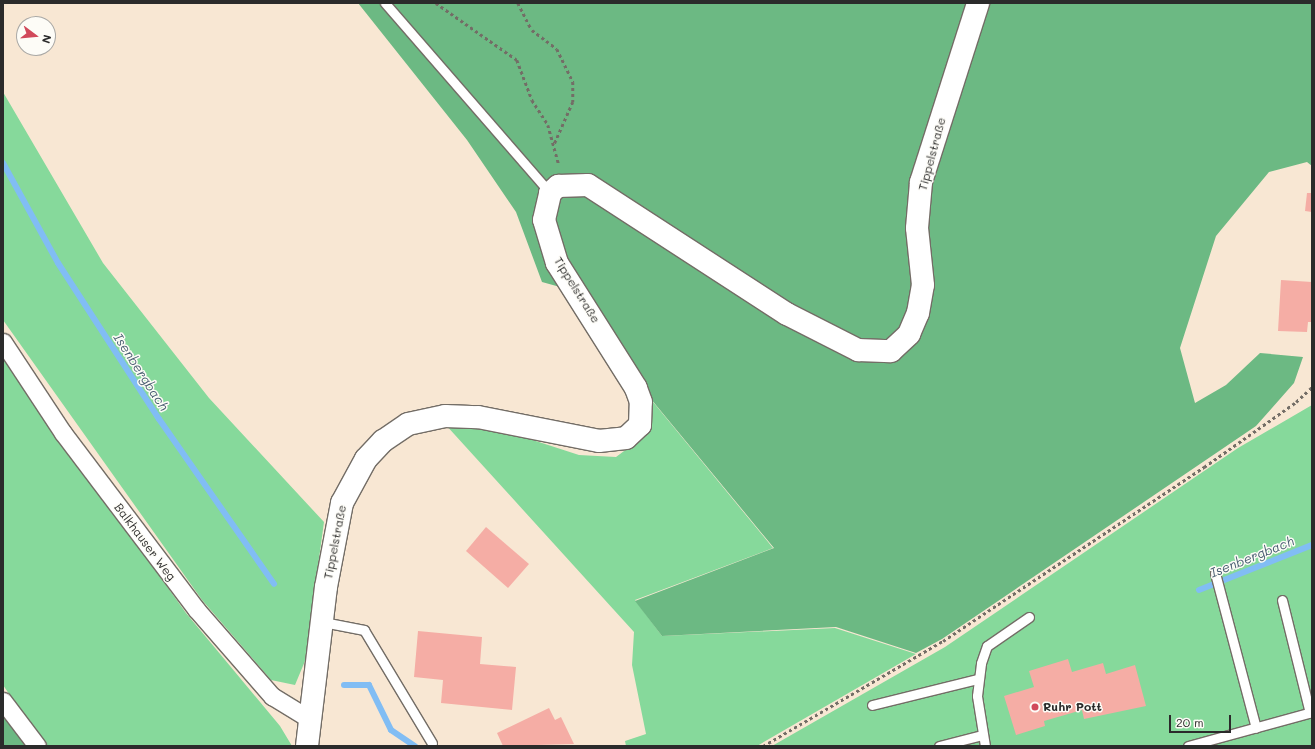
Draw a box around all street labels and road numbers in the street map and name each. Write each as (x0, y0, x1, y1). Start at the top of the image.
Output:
street label: Tippelstraße (915, 116, 949, 192)
street label: Tippelstraße (551, 254, 603, 326)
street label: Balkhauser Weg (111, 500, 179, 584)
street label: Tippelstraße (321, 504, 349, 580)

